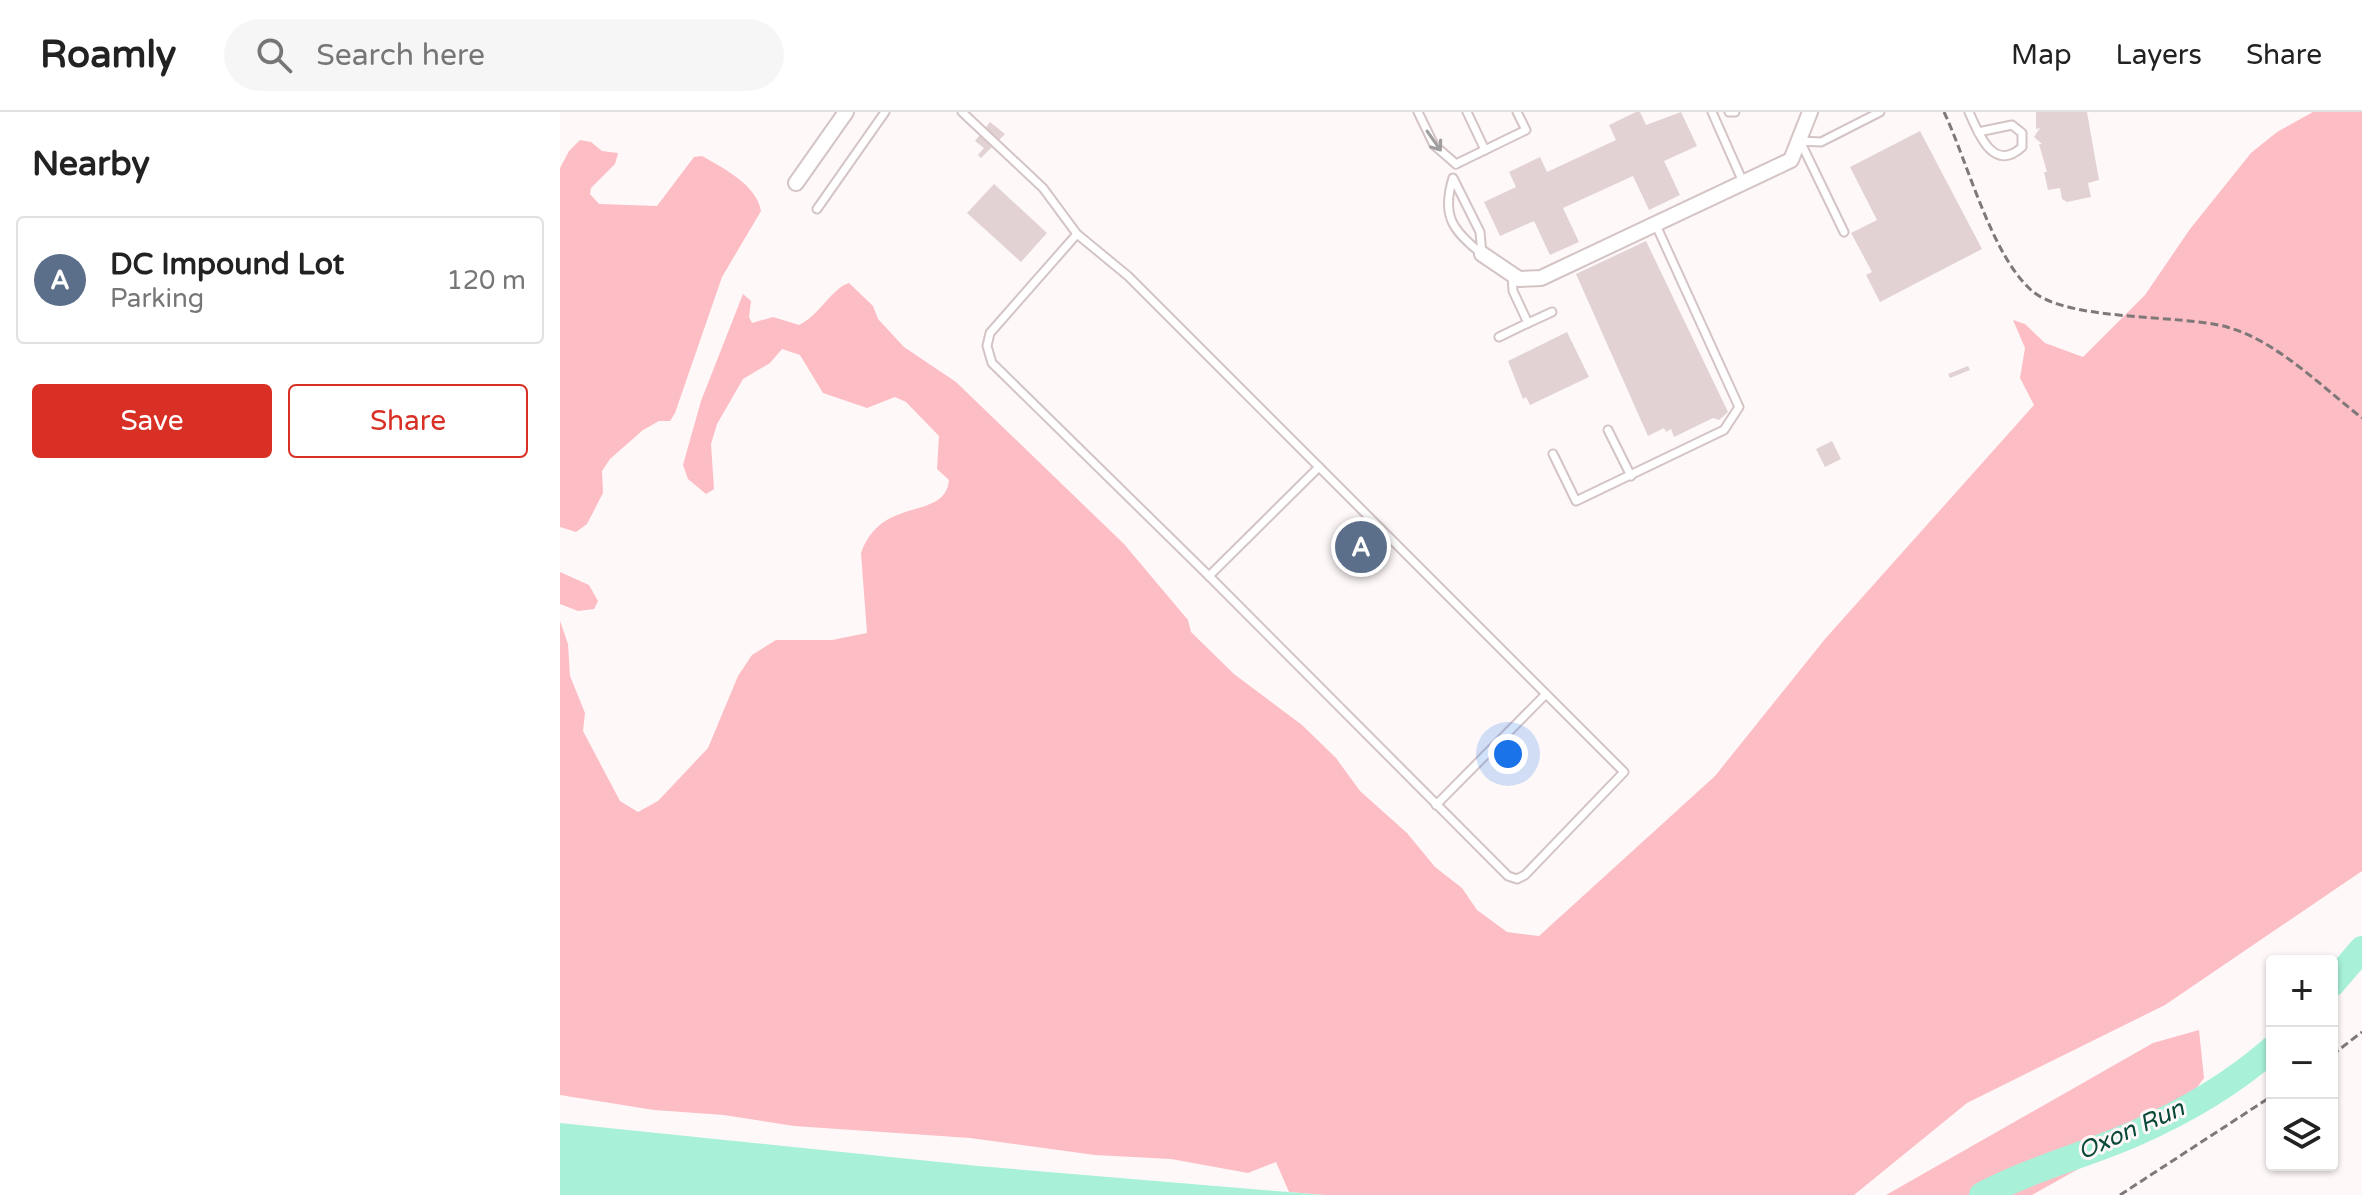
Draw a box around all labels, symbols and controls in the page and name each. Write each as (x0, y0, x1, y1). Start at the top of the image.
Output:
search box (224, 19, 784, 91)
text: Roamly (40, 32, 176, 78)
icon: search (252, 33, 296, 77)
text: Search here (316, 37, 485, 74)
text: Map (2011, 38, 2072, 72)
text: Layers (2116, 38, 2202, 72)
text: Share (2246, 38, 2322, 72)
one-way arrow (1425, 129, 1442, 151)
text: Nearby (32, 144, 150, 185)
text: DC Impound Lot (110, 246, 344, 283)
text: A (50, 265, 70, 296)
text: 120 m (446, 265, 526, 296)
text: Parking (110, 283, 204, 314)
button: Save (32, 384, 272, 458)
button: Share (288, 384, 528, 458)
pin: A (1335, 517, 1387, 577)
your location (1488, 734, 1528, 774)
map controls (2266, 955, 2338, 1171)
button: + (2266, 955, 2338, 1027)
button: − (2266, 1027, 2338, 1099)
water label: Oxon Run (2073, 1093, 2190, 1166)
button: layers (2266, 1099, 2338, 1171)

